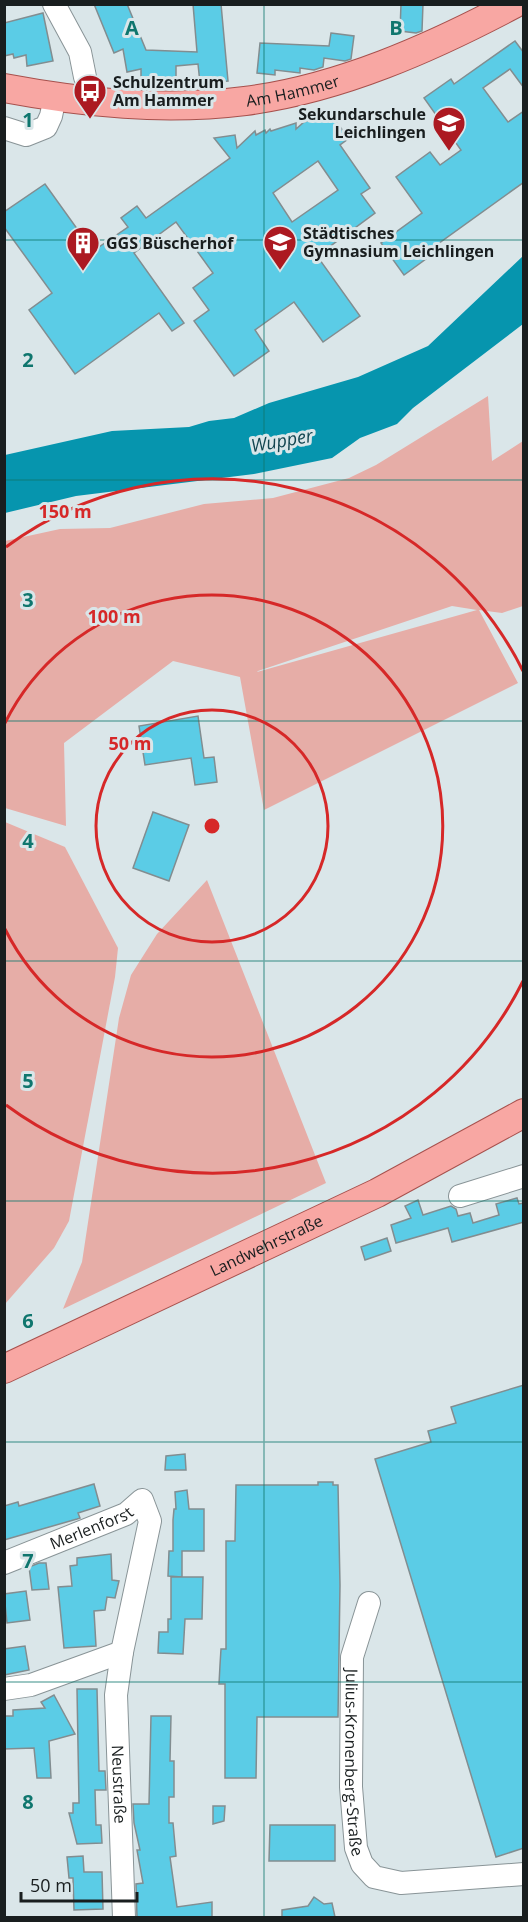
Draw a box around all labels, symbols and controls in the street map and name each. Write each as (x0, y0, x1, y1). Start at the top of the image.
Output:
text: A (125, 14, 139, 41)
text: B (389, 14, 403, 41)
street label: Am Hammer (245, 69, 342, 112)
place label: Schulzentrum Am Hammer (113, 71, 224, 111)
bus stop icon: Schulzentrum Am Hammer (72, 73, 108, 120)
place label: Sekundarschule Leichlingen (298, 103, 426, 143)
school or university icon: Sekundarschule Leichlingen (431, 105, 467, 152)
text: 1 (22, 106, 34, 133)
place label: Städtisches Gymnasium Leichlingen (303, 222, 494, 262)
school or university icon: Städtisches Gymnasium Leichlingen (262, 224, 298, 271)
building icon: GGS Büscherhof (65, 225, 101, 272)
place label: GGS Büscherhof (106, 232, 234, 254)
text: 2 (22, 346, 34, 373)
water label: Wupper (249, 423, 316, 457)
text: 150 m (38, 499, 92, 523)
text: 3 (22, 586, 34, 613)
text: 100 m (87, 604, 141, 628)
text: 50 m (109, 731, 151, 755)
centre of rings (202, 816, 222, 836)
text: 4 (22, 827, 34, 854)
text: 5 (22, 1067, 34, 1094)
street label: Landwehrstraße (206, 1209, 326, 1281)
text: 6 (22, 1307, 34, 1334)
street label: Merlenforst (46, 1501, 138, 1555)
text: 7 (22, 1547, 34, 1574)
street label: Julius-Kronenberg-Straße (340, 1667, 369, 1859)
street label: Neustraße (107, 1745, 132, 1824)
text: 8 (22, 1788, 34, 1815)
scale bar (21, 1865, 136, 1903)
text: 50 m (30, 1873, 72, 1897)

